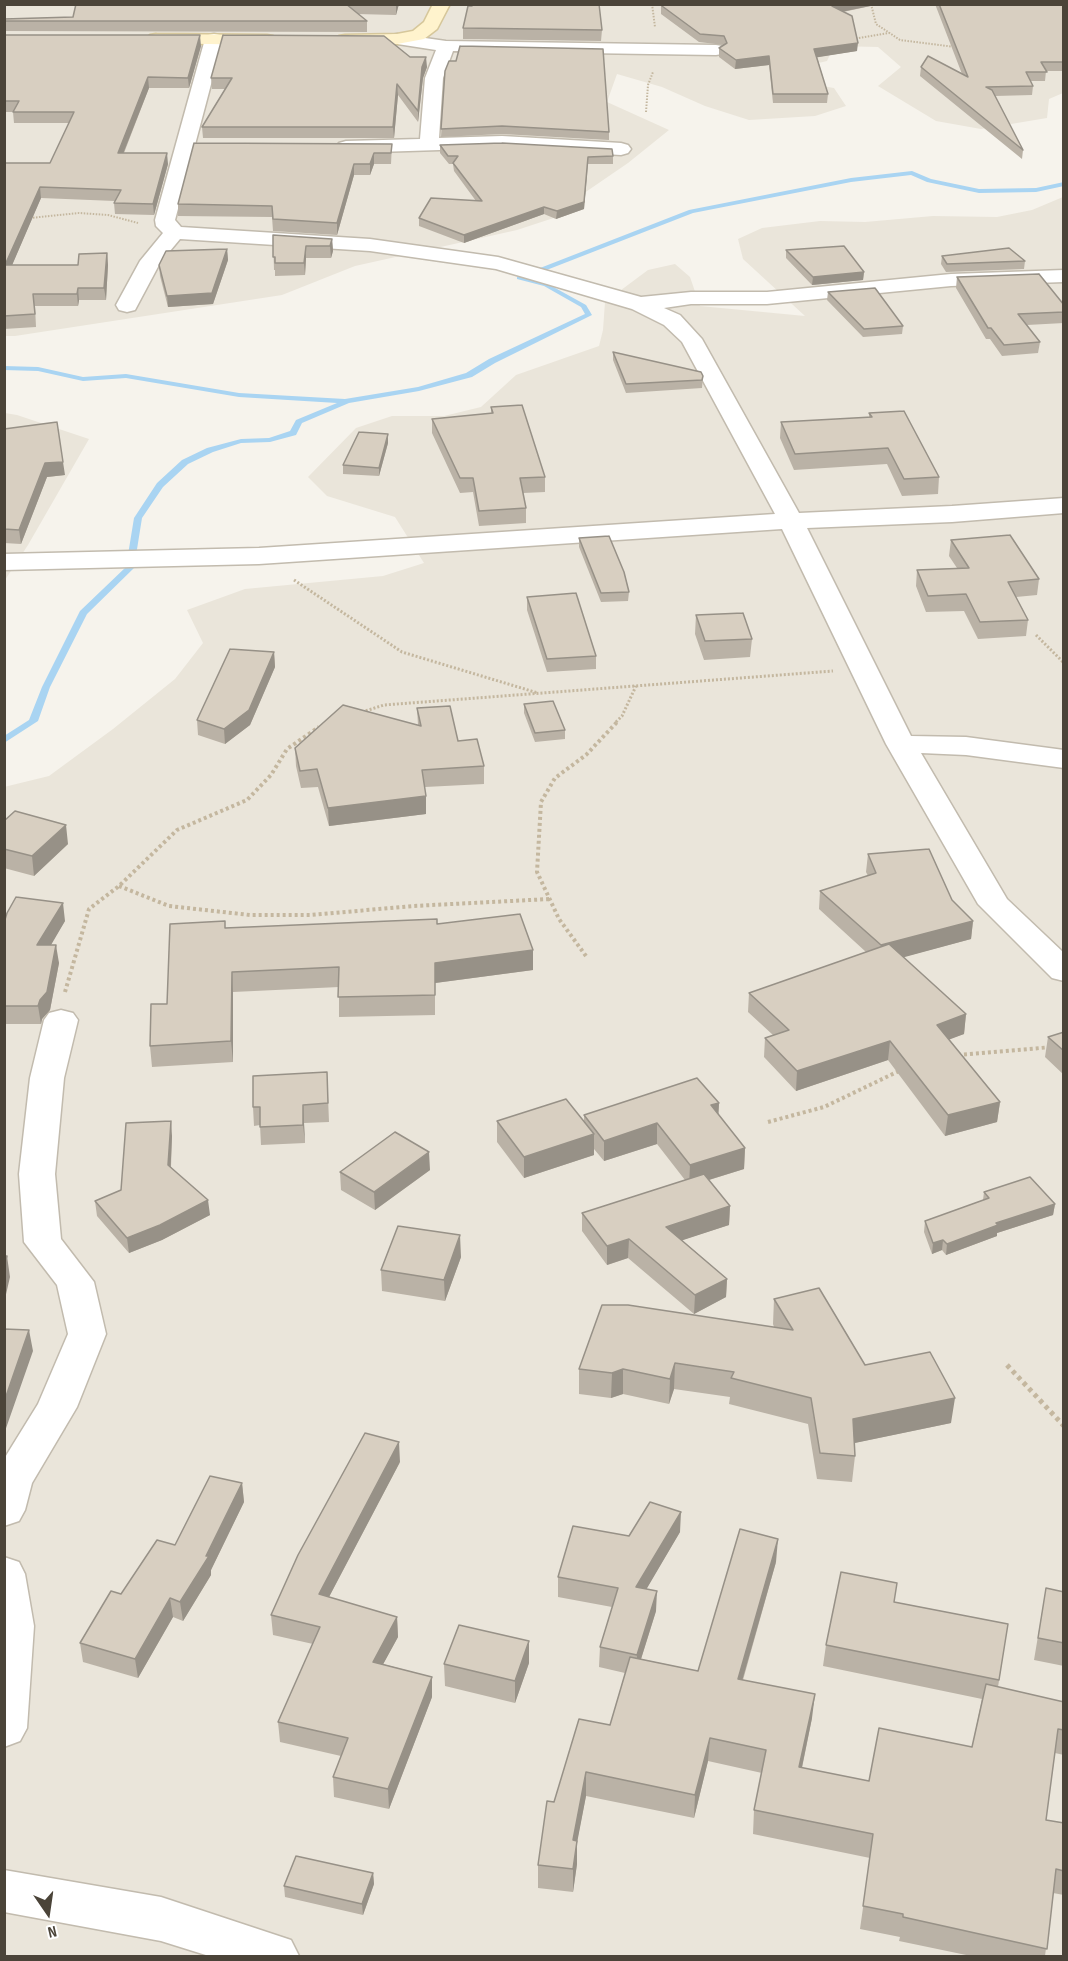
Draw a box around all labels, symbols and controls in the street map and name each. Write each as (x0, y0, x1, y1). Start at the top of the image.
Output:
north arrow (18, 1883, 78, 1943)
text: N (46, 1921, 58, 1941)

